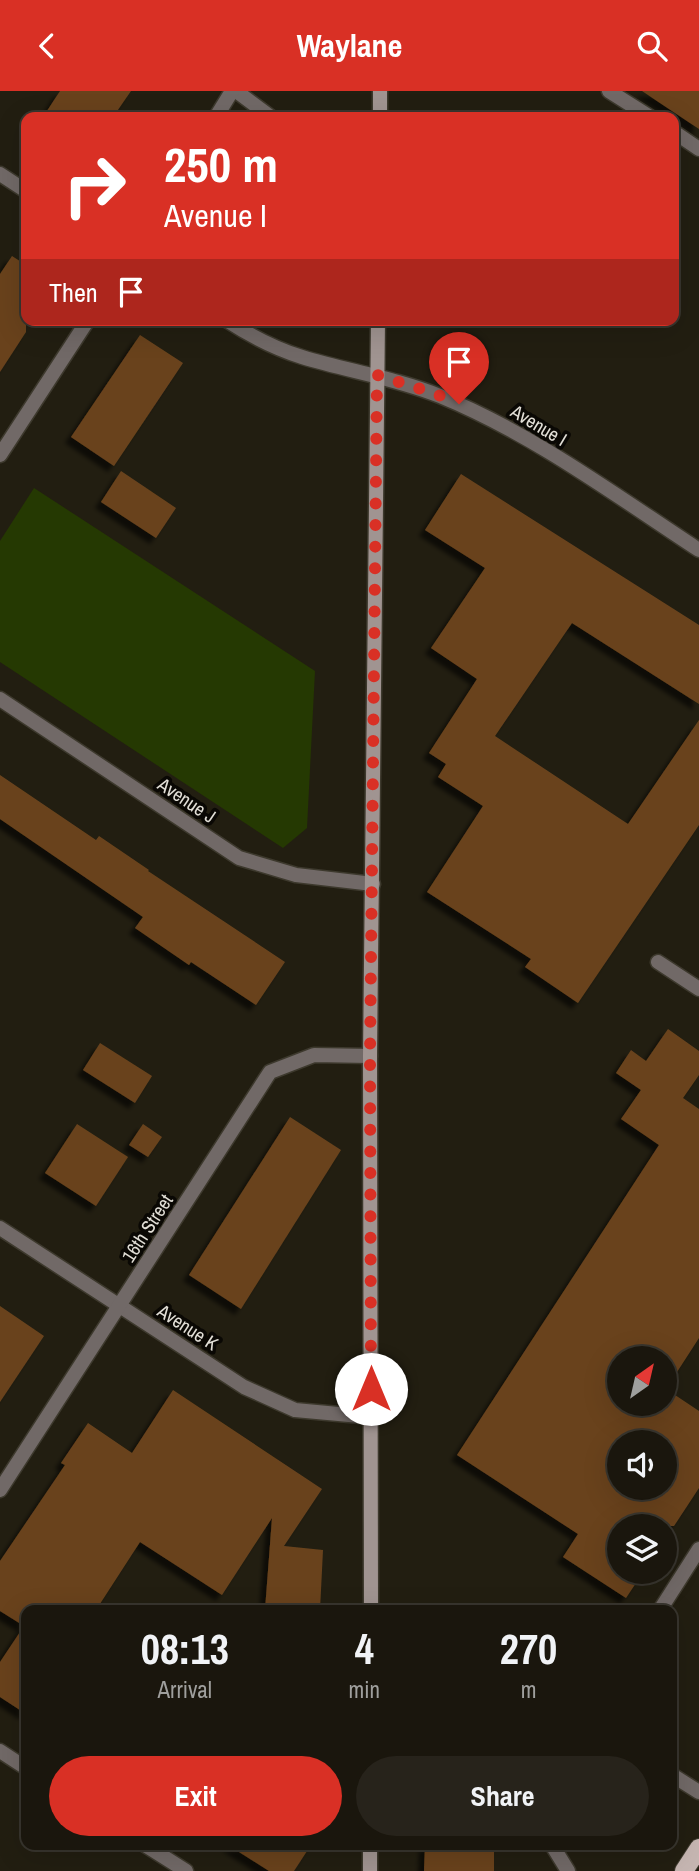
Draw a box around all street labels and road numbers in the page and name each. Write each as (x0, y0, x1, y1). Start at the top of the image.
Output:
street label: Avenue I (505, 398, 572, 452)
street label: Avenue J (152, 771, 221, 829)
street label: 16th Street (115, 1188, 179, 1267)
street label: Avenue K (152, 1297, 224, 1357)

